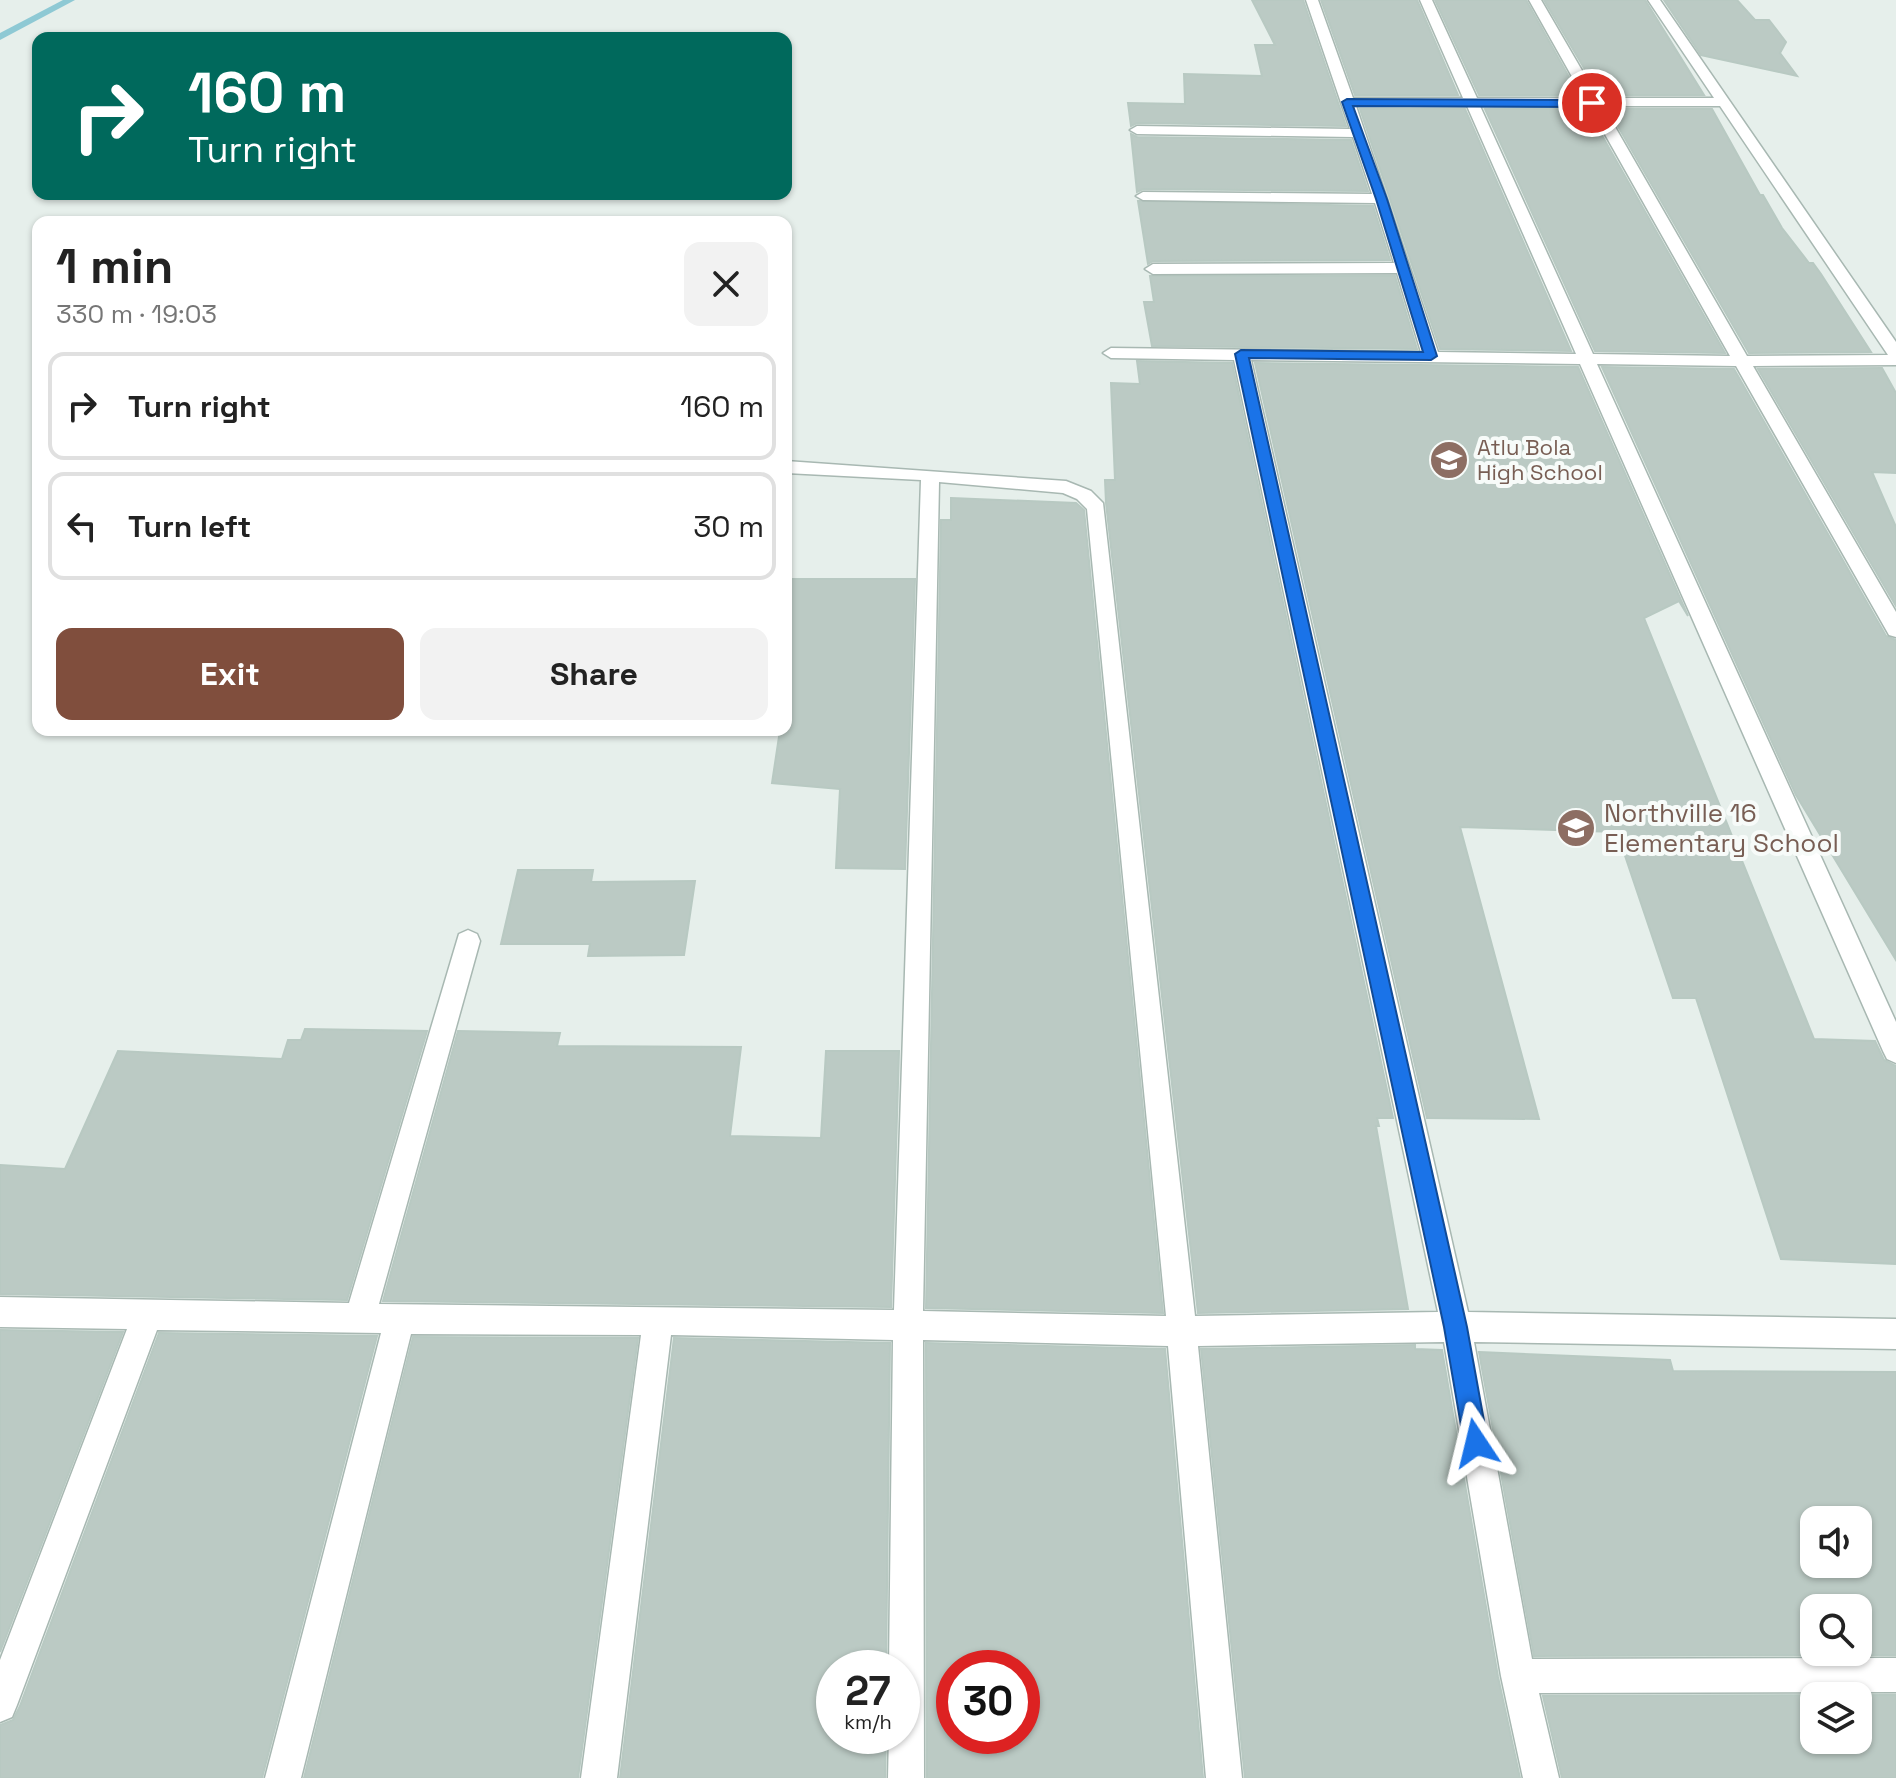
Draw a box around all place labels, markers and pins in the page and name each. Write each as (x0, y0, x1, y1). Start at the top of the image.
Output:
pin (1558, 69, 1626, 137)
place label: Atlu Bola High School (1477, 433, 1603, 486)
school or university icon: Atlu Bola High School (1428, 439, 1470, 481)
place label: Northville 16 Elementary School (1604, 796, 1839, 860)
school or university icon: Northville 16 Elementary School (1555, 807, 1597, 849)

